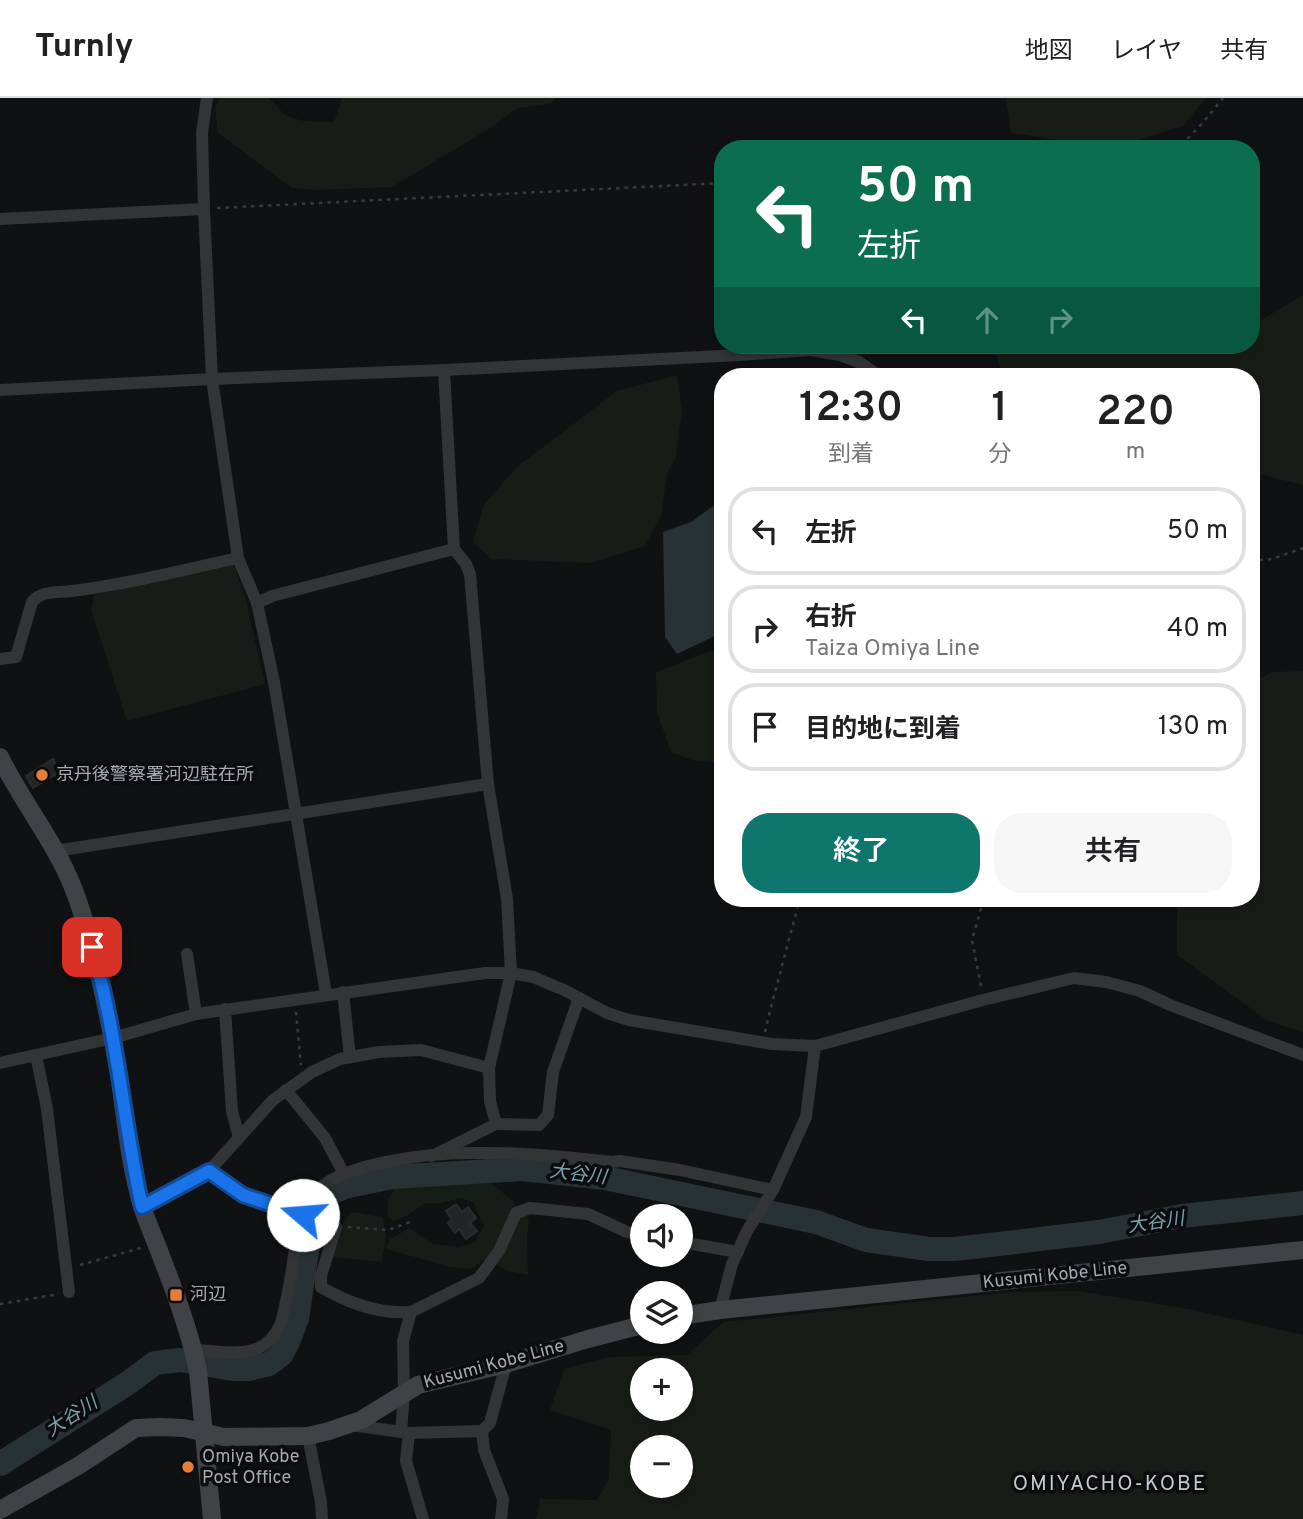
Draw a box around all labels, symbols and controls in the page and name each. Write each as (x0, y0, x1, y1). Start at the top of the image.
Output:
text: Turnly (35, 27, 133, 69)
text: 地図 (1025, 37, 1073, 67)
text: レイヤ (1111, 37, 1182, 67)
text: 共有 (1220, 37, 1268, 67)
text: 50 m (857, 158, 974, 220)
icon: left (742, 168, 833, 259)
text: 左折 (857, 228, 921, 268)
icon: left (895, 301, 933, 339)
icon: ahead (968, 301, 1006, 339)
icon: right (1041, 301, 1079, 339)
text: 12:30 (799, 383, 903, 436)
text: 1 (991, 383, 1008, 436)
text: 220 (1096, 387, 1175, 440)
text: m (1126, 438, 1145, 467)
text: 到着 (828, 441, 874, 470)
text: 分 (988, 441, 1011, 470)
icon: left (746, 512, 784, 550)
text: 50 m (1167, 515, 1228, 548)
text: 左折 (805, 518, 857, 551)
text: 右折 (805, 602, 857, 635)
icon: right (746, 610, 784, 648)
text: 40 m (1167, 613, 1228, 646)
text: Taiza Omiya Line (805, 635, 980, 664)
icon: arrive (746, 708, 784, 746)
text: 130 m (1158, 711, 1228, 744)
text: 目的地に到着 (805, 714, 961, 747)
place label: 京丹後警察署河辺駐在所 (56, 764, 254, 787)
marker: 京丹後警察署河辺駐在所 (34, 767, 50, 783)
button: 終了 (742, 813, 980, 893)
button: 共有 (994, 813, 1232, 893)
pin (62, 917, 122, 977)
icon: arrive (73, 928, 111, 966)
water label: 大谷川 (548, 1160, 610, 1191)
position arrow (266, 1178, 340, 1252)
map controls (630, 1204, 693, 1498)
button: sound (630, 1204, 693, 1267)
water label: 大谷川 (1126, 1207, 1188, 1239)
street label: Kusumi Kobe Line (982, 1257, 1128, 1295)
button: layers (630, 1281, 693, 1344)
place label: 河辺 (190, 1284, 226, 1307)
marker: 河辺 (168, 1287, 184, 1303)
street label: Kusumi Kobe Line (421, 1335, 567, 1395)
button: + (630, 1358, 693, 1421)
water label: 大谷川 (42, 1390, 104, 1443)
button: − (630, 1435, 693, 1498)
place label: Omiya Kobe Post Office (202, 1446, 299, 1490)
marker: Omiya Kobe Post Office (180, 1459, 196, 1475)
district label: OMIYACHO-KOBE (1013, 1471, 1207, 1498)

